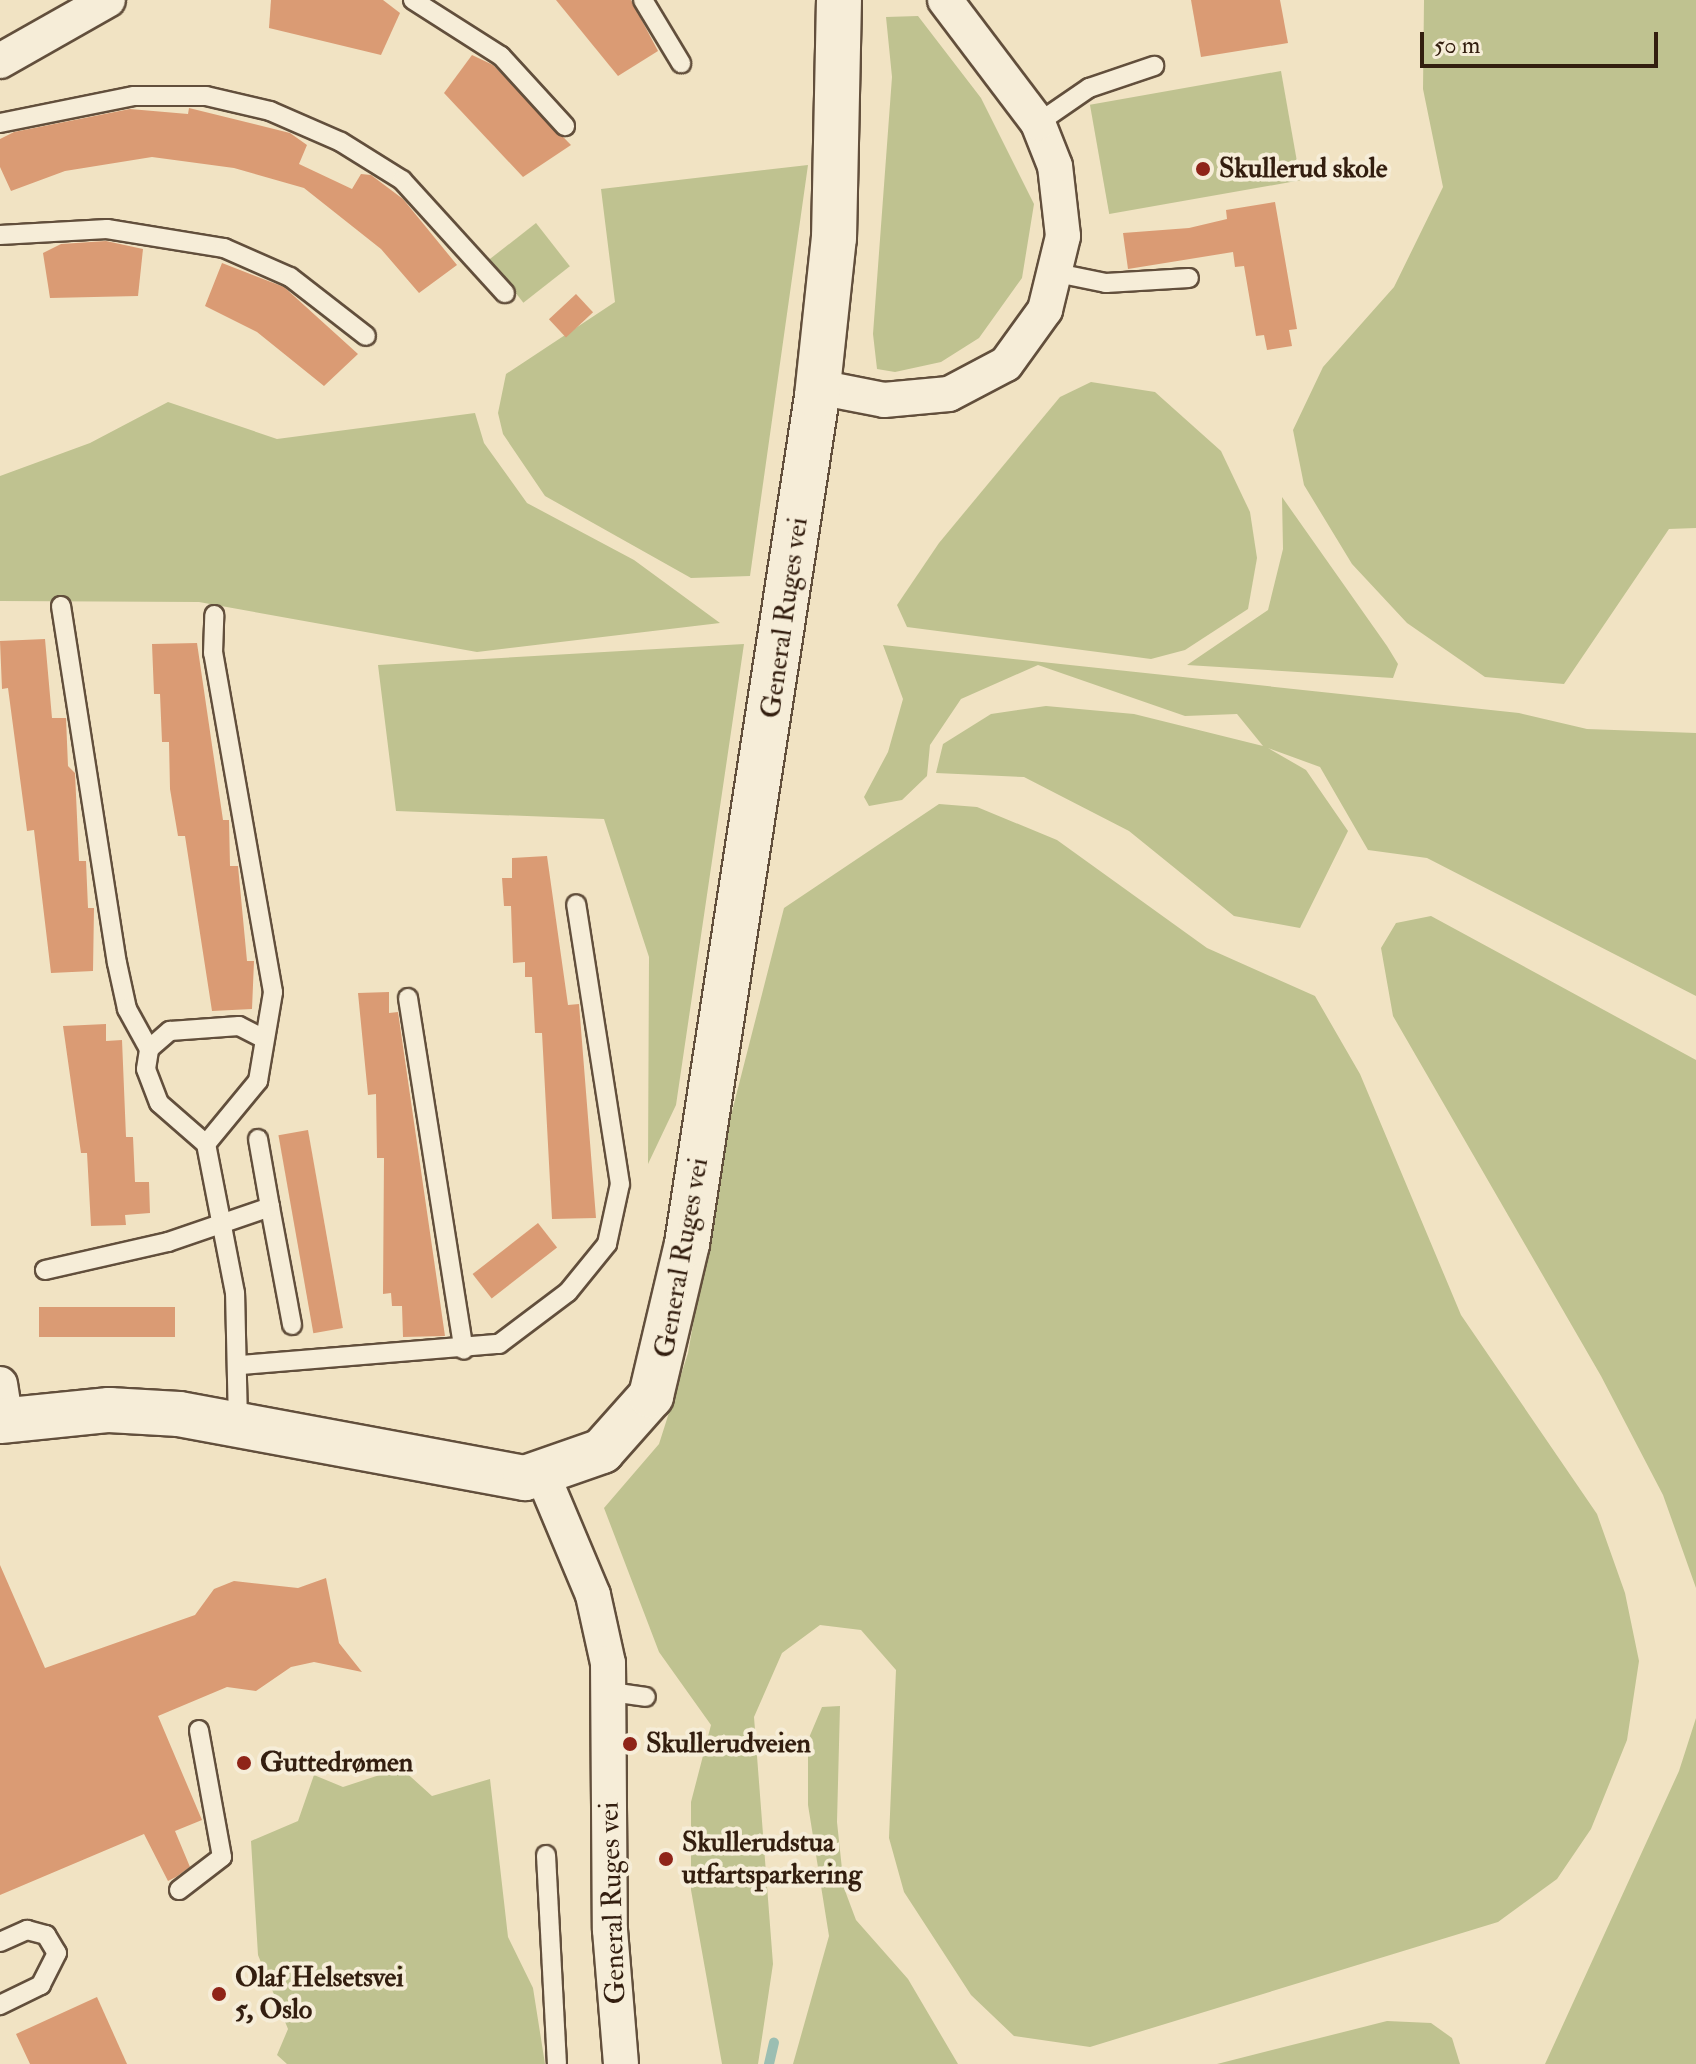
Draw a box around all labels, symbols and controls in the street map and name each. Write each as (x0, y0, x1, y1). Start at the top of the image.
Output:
scale bar (1424, 16, 1662, 66)
text: 50 m (1434, 30, 1480, 61)
place label: Skullerud skole (1219, 152, 1387, 186)
marker: Skullerud skole (1194, 160, 1212, 178)
street label: General Ruges vei (754, 515, 816, 721)
street label: General Ruges vei (648, 1155, 716, 1361)
place label: Skullerudveien (646, 1727, 811, 1761)
marker: Skullerudveien (621, 1735, 639, 1753)
place label: Guttedrømen (260, 1746, 413, 1780)
marker: Guttedrømen (235, 1754, 253, 1772)
street label: General Ruges vei (593, 1801, 633, 2005)
place label: Skullerudstua utfartsparkering (682, 1826, 862, 1892)
marker: Skullerudstua utfartsparkering (657, 1850, 675, 1868)
place label: Olaf Helsetsvei 5, Oslo (235, 1961, 404, 2027)
marker: Olaf Helsetsvei 5, Oslo (210, 1985, 228, 2003)

